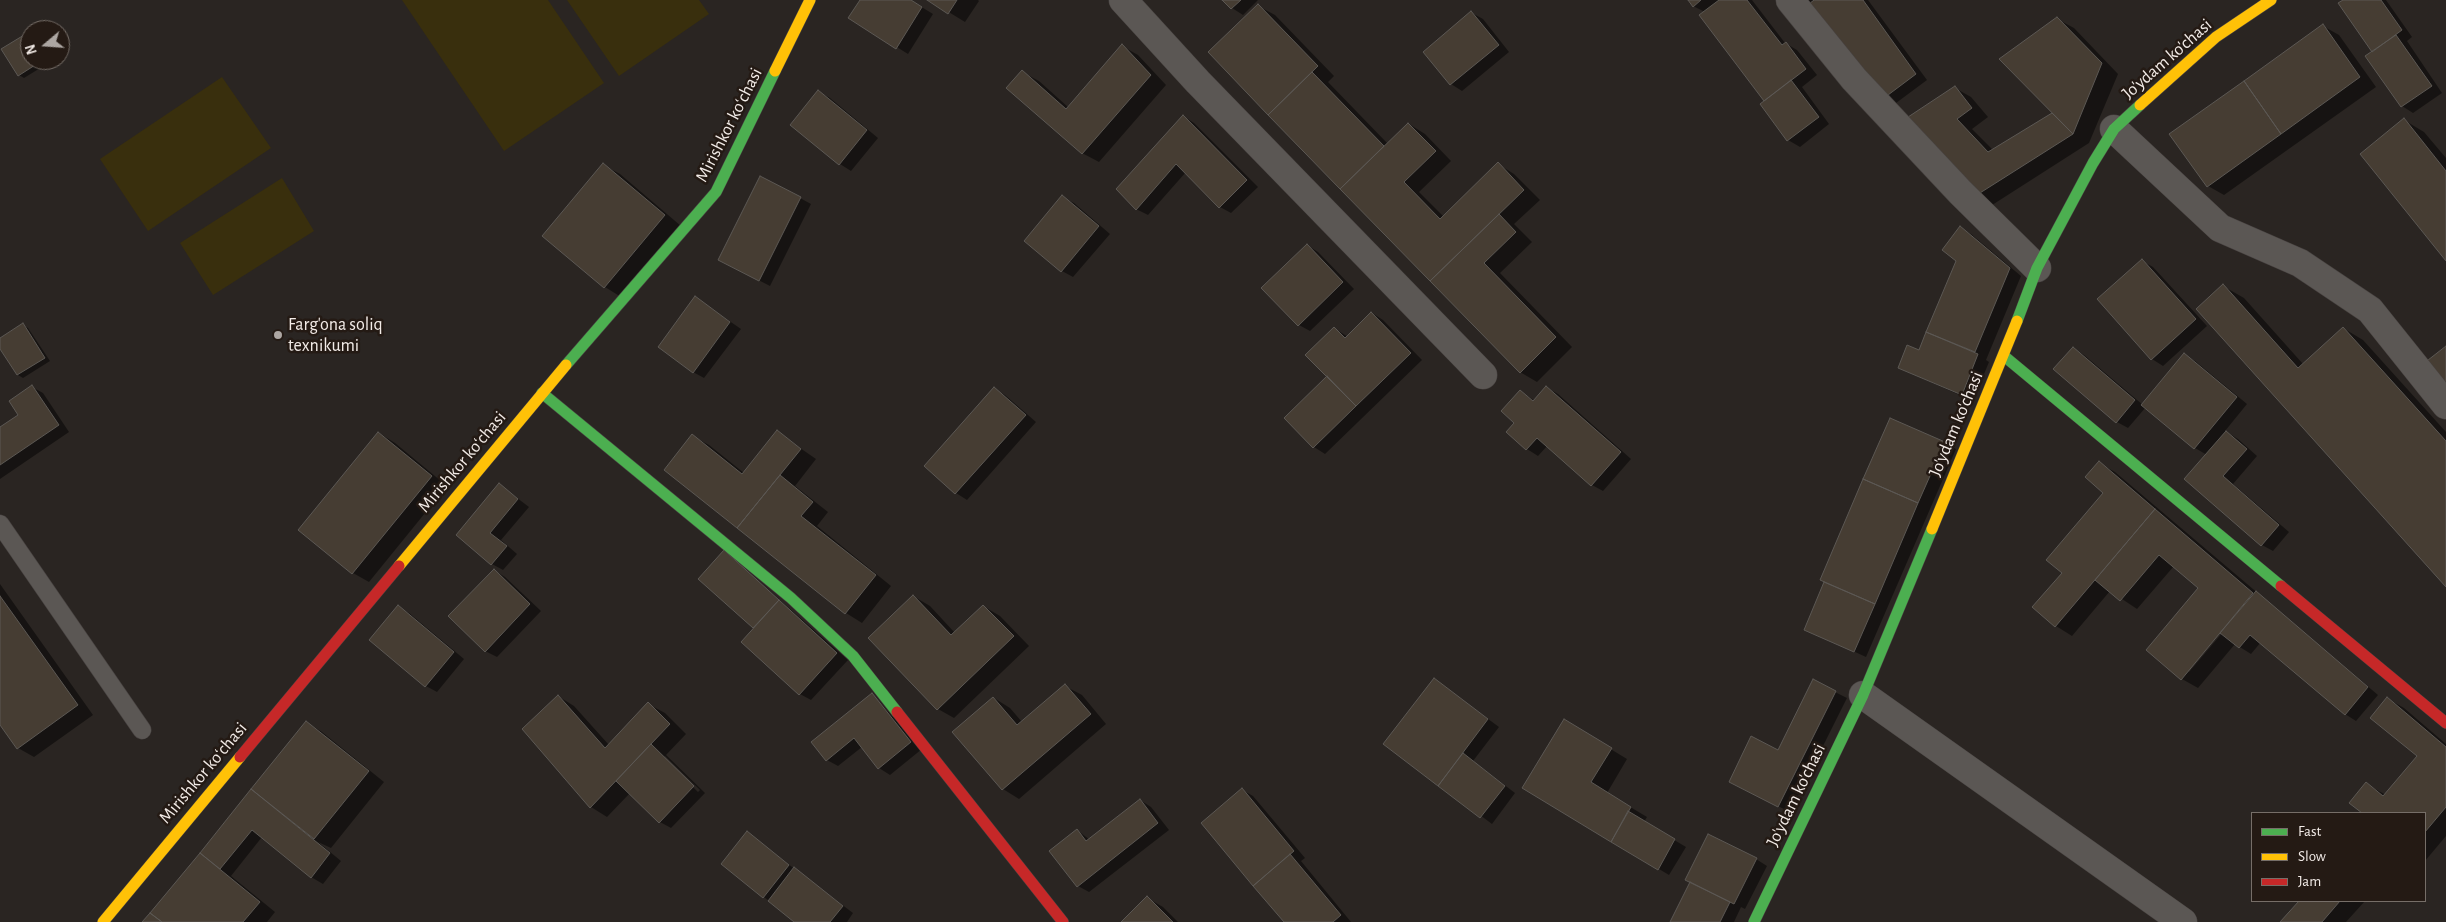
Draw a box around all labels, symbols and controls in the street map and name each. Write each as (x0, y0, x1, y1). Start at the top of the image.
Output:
street label: Jo'ydam ko'chasi (2118, 14, 2216, 104)
north arrow (20, 20, 70, 70)
text: N (24, 43, 40, 56)
street label: Mirishkor koʻchasi (691, 64, 767, 186)
place label: Farg'ona soliq texnikumi (288, 314, 383, 356)
marker: Farg'ona soliq texnikumi (272, 329, 284, 341)
street label: Jo'ydam ko'chasi (1924, 368, 1988, 480)
street label: Mirishkor koʻchasi (413, 407, 511, 517)
street label: Mirishkor koʻchasi (154, 718, 252, 828)
street label: Jo'ydam ko'chasi (1762, 740, 1830, 850)
legend (2251, 812, 2426, 902)
text: Fast (2298, 824, 2321, 839)
text: Slow (2298, 849, 2326, 864)
text: Jam (2298, 874, 2321, 889)

